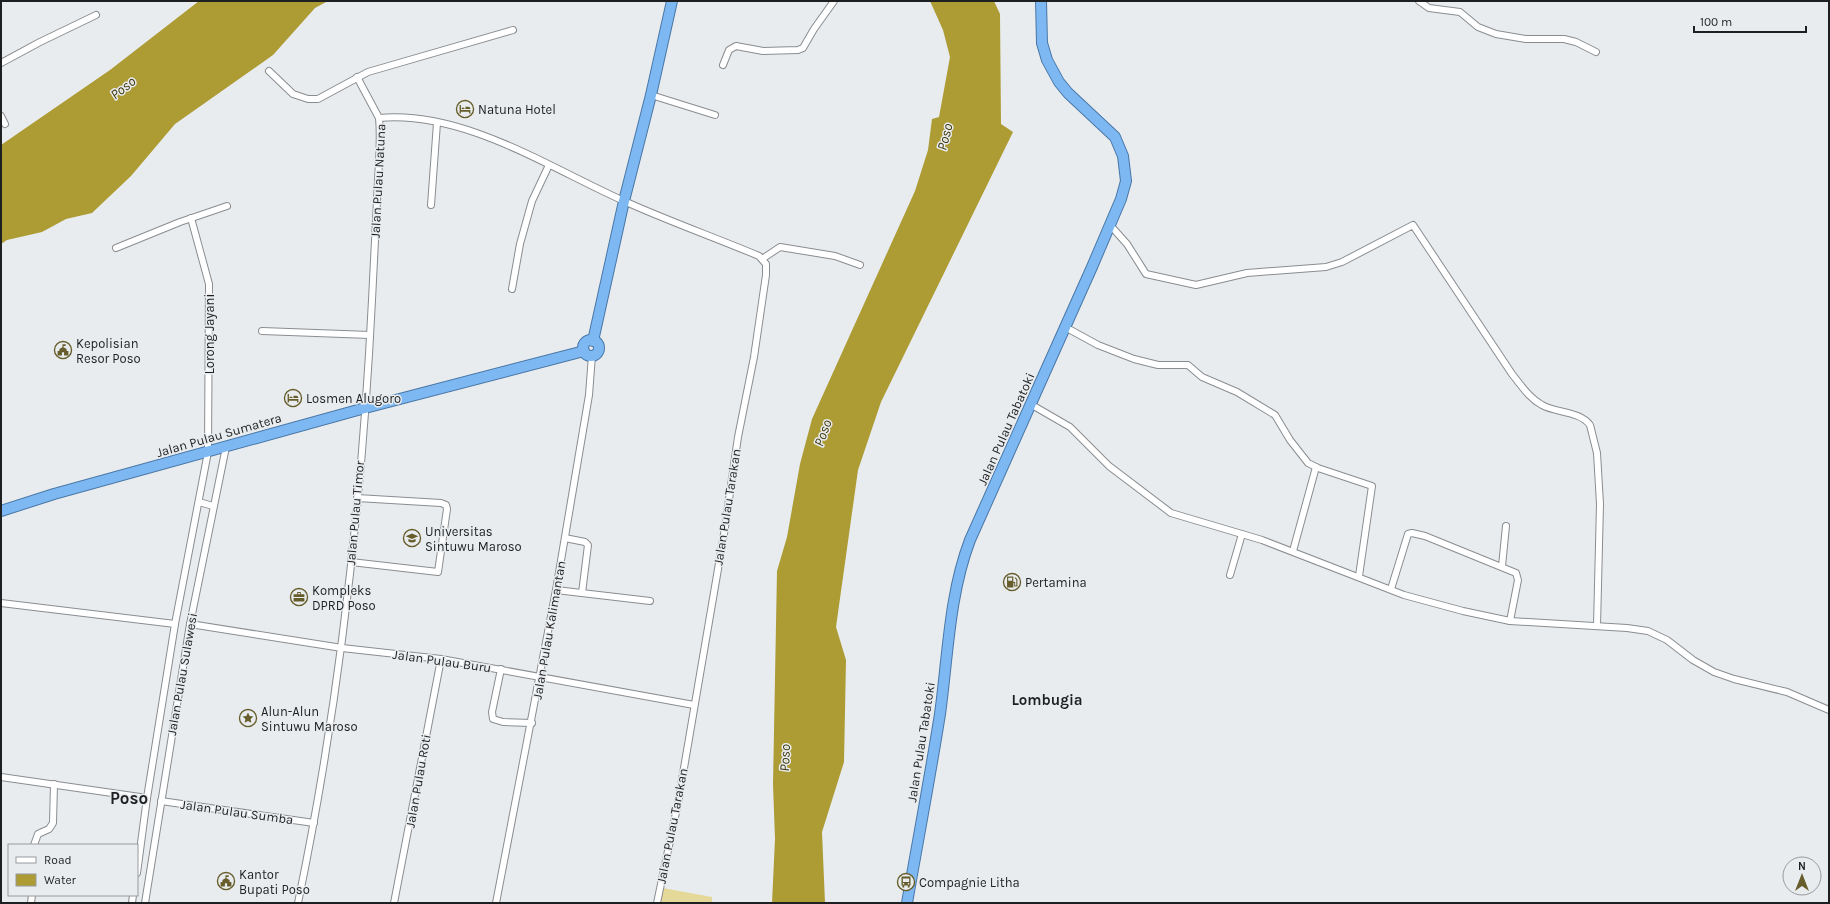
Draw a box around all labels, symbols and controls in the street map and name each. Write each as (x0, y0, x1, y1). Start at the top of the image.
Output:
scale bar (1694, 8, 1806, 34)
text: 100 m (1700, 15, 1732, 29)
water label: Poso (107, 73, 139, 103)
hotel icon: Natuna Hotel (455, 99, 475, 119)
place label: Natuna Hotel (478, 102, 556, 117)
water label: Poso (933, 122, 957, 152)
street label: Jalan Pulau Natuna (368, 123, 388, 239)
street label: Lorong Jayani (202, 294, 217, 374)
place label: Kepolisian Resor Poso (76, 336, 141, 366)
public building icon: Kepolisian Resor Poso (53, 340, 73, 360)
street label: Jalan Pulau Tabatoki (974, 370, 1038, 488)
hotel icon: Losmen Alugoro (283, 388, 303, 408)
place label: Losmen Alugoro (306, 391, 401, 406)
street label: Jalan Pulau Sumatera (155, 410, 283, 460)
water label: Poso (810, 417, 836, 449)
street label: Jalan Pulau Tarakan (710, 448, 744, 566)
street label: Jalan Pulau Timor (343, 460, 367, 566)
place label: Universitas Sintuwu Maroso (425, 524, 522, 554)
school or university icon: Universitas Sintuwu Maroso (402, 528, 422, 548)
street label: Jalan Pulau Kalimantan (529, 559, 569, 701)
fuel station icon: Pertamina (1002, 572, 1022, 592)
place label: Pertamina (1025, 575, 1087, 590)
place label: Kompleks DPRD Poso (312, 583, 376, 613)
office icon: Kompleks DPRD Poso (289, 587, 309, 607)
street label: Jalan Pulau Sulawesi (164, 612, 200, 736)
street label: Jalan Pulau Buru (392, 647, 492, 675)
street label: Jalan Pulau Tabatoki (904, 681, 938, 803)
district label: Lombugia (1011, 691, 1083, 709)
place label: Alun-Alun Sintuwu Maroso (261, 704, 358, 734)
place icon: Alun-Alun Sintuwu Maroso (238, 708, 258, 728)
street label: Jalan Pulau Roti (402, 733, 434, 829)
water label: Poso (776, 744, 794, 772)
street label: Jalan Pulau Tarakan (653, 767, 691, 885)
district label: Poso (110, 788, 148, 808)
street label: Jalan Pulau Sumba (180, 797, 294, 827)
legend (8, 844, 138, 896)
text: Road (44, 853, 72, 867)
north arrow (1782, 856, 1822, 896)
text: N (1798, 860, 1806, 873)
place label: Kantor Bupati Poso (239, 867, 310, 897)
public building icon: Kantor Bupati Poso (216, 871, 236, 891)
bus stop icon: Compagnie Litha (896, 872, 916, 892)
text: Water (44, 873, 77, 887)
place label: Compagnie Litha (919, 875, 1020, 890)

